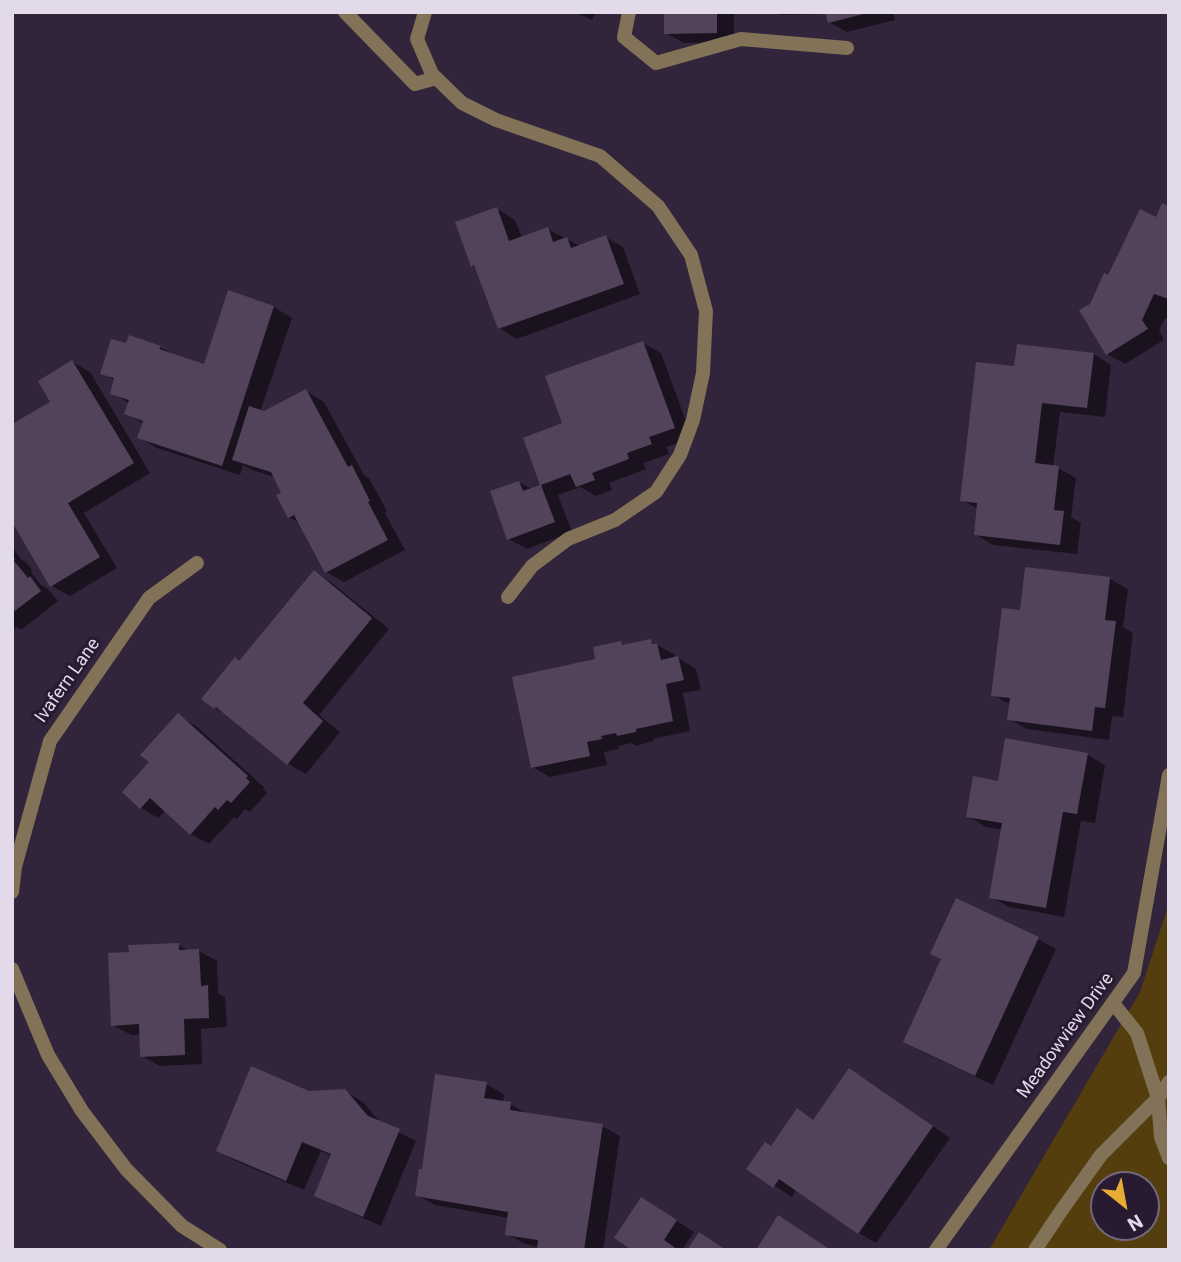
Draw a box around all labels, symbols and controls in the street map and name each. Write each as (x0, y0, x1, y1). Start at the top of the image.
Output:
street label: Ivafern Lane (31, 635, 105, 727)
street label: Meadowview Drive (1013, 969, 1119, 1103)
north arrow (1090, 1171, 1160, 1241)
text: N (1123, 1209, 1147, 1236)

